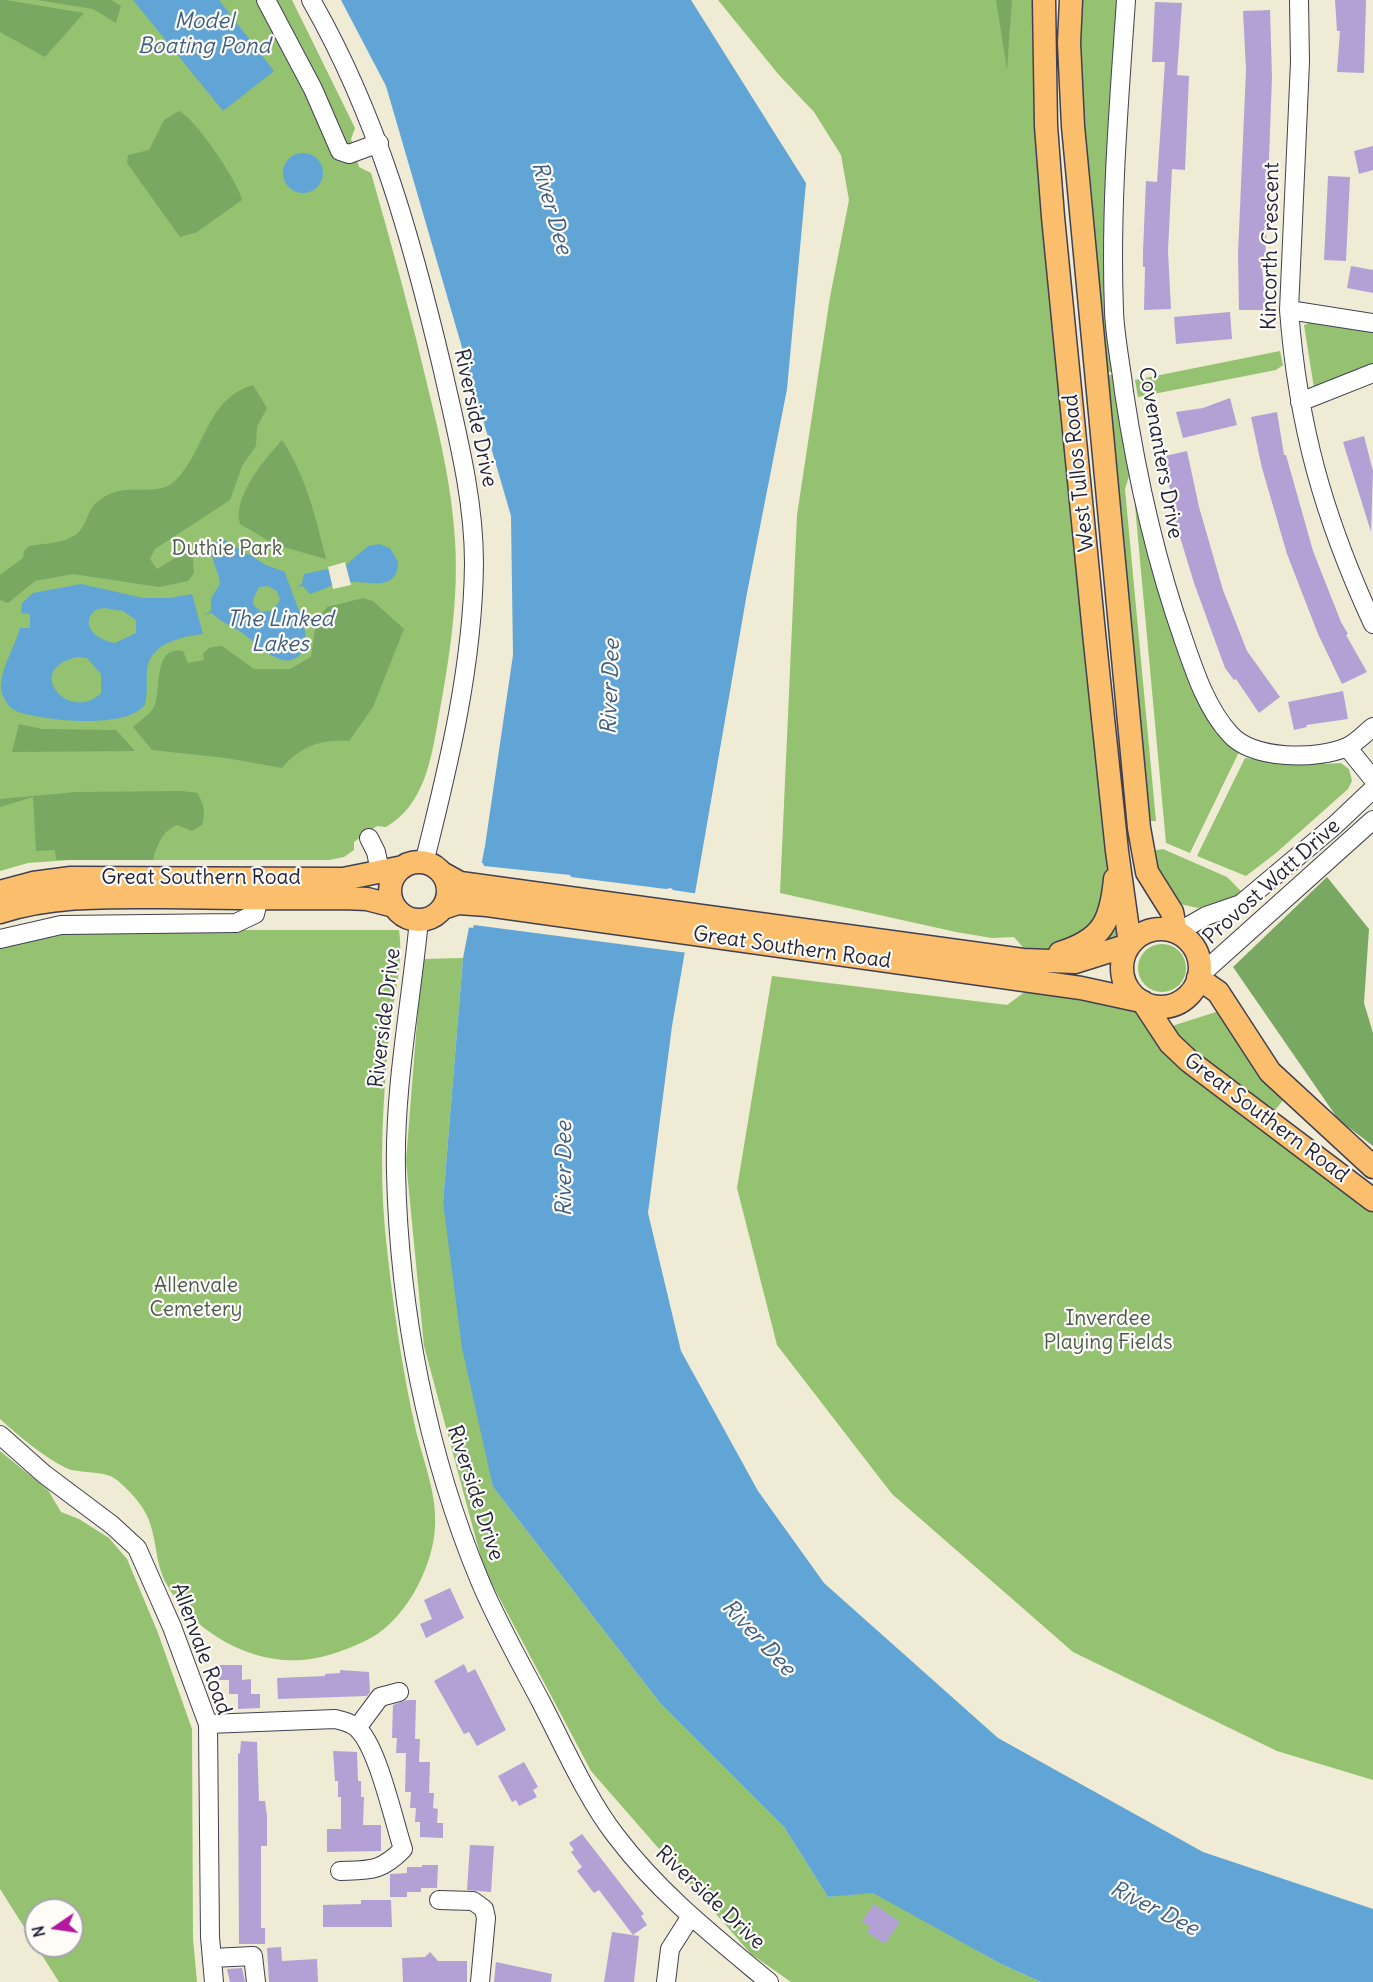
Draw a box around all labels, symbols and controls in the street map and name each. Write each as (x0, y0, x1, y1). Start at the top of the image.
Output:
water label: Model Boating Pond (138, 9, 270, 60)
water label: River Dee (525, 159, 577, 257)
street label: Kincorth Crescent (1257, 162, 1285, 330)
street label: Riverside Drive (448, 347, 502, 489)
street label: Covenanters Drive (1132, 365, 1188, 541)
street label: West Tullos Road (1058, 393, 1100, 553)
park label: Duthie Park (172, 536, 282, 562)
water label: The Linked Lakes (227, 607, 333, 658)
water label: River Dee (596, 639, 626, 735)
street label: Provost Watt Drive (1198, 814, 1346, 950)
street label: Great Southern Road (101, 865, 301, 891)
street label: Great Southern Road (691, 922, 893, 974)
street label: Riverside Drive (364, 947, 406, 1089)
street label: Great Southern Road (1179, 1048, 1353, 1188)
water label: River Dee (552, 1122, 578, 1216)
park label: Allenvale Cemetery (150, 1273, 242, 1323)
park label: Inverdee Playing Fields (1043, 1306, 1173, 1356)
street label: Riverside Drive (441, 1422, 509, 1564)
street label: Allenvale Road (165, 1580, 237, 1718)
water label: River Dee (716, 1594, 800, 1682)
street label: Riverside Drive (650, 1841, 770, 1955)
water label: River Dee (1106, 1876, 1202, 1942)
north arrow (24, 1898, 84, 1958)
text: N (27, 1924, 49, 1939)

